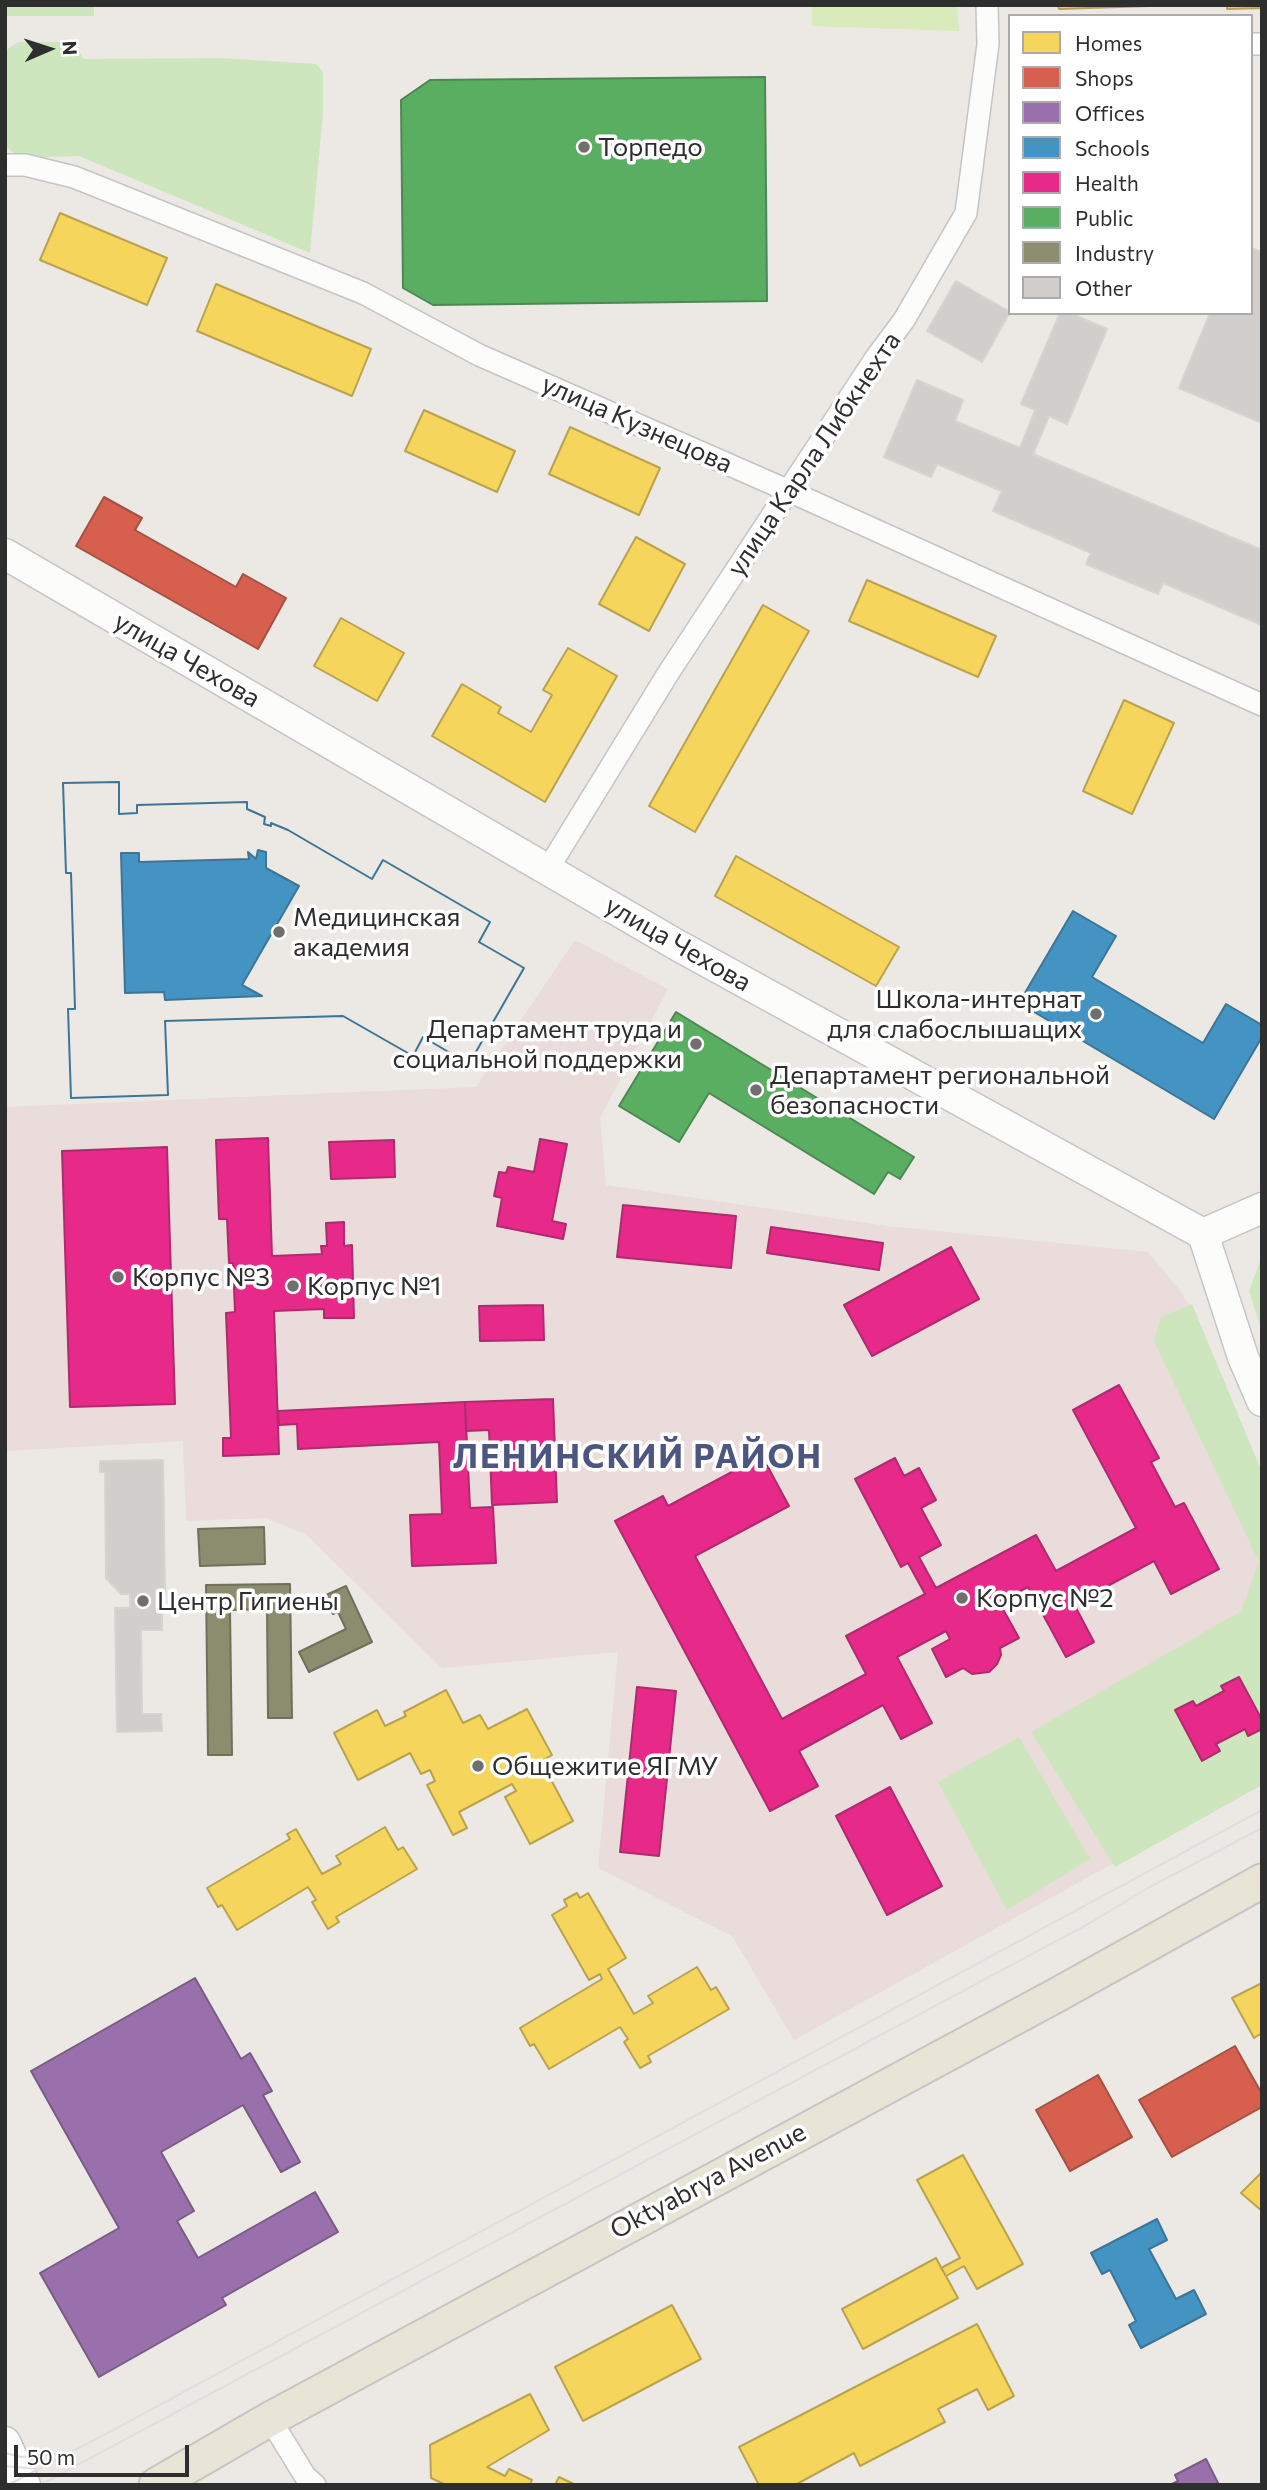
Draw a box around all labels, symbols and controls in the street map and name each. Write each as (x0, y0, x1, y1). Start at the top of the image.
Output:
north arrow (14, 14, 84, 84)
legend (1008, 14, 1253, 315)
text: Homes (1075, 30, 1142, 55)
text: N (59, 40, 82, 56)
text: Shops (1075, 65, 1134, 90)
text: Offices (1075, 100, 1145, 125)
place label: Торпедо (598, 131, 703, 163)
text: Schools (1075, 135, 1150, 160)
marker: Торпедо (576, 139, 592, 155)
text: Health (1075, 170, 1139, 195)
text: Public (1075, 205, 1133, 230)
text: Industry (1075, 240, 1154, 265)
text: Other (1075, 275, 1132, 300)
street label: улица Карла Либкнехта (721, 326, 907, 582)
street label: улица Кузнецова (537, 368, 737, 480)
street label: улица Чехова (108, 606, 266, 714)
street label: улица Чехова (599, 890, 757, 998)
place label: Медицинская академия (293, 901, 460, 962)
marker: Медицинская академия (271, 924, 287, 940)
place label: Школа-интернат для слабослышащих (827, 983, 1082, 1044)
marker: Школа-интернат для слабослышащих (1088, 1006, 1104, 1022)
place label: Департамент труда и социальной поддержки (393, 1013, 682, 1074)
marker: Департамент труда и социальной поддержки (688, 1036, 704, 1052)
place label: Департамент региональной безопасности (770, 1059, 1110, 1120)
marker: Департамент региональной безопасности (748, 1082, 764, 1098)
place label: Корпус №3 (132, 1261, 270, 1293)
marker: Корпус №3 (110, 1269, 126, 1285)
place label: Корпус №1 (307, 1270, 441, 1302)
marker: Корпус №1 (285, 1278, 301, 1294)
district label: ЛЕНИНСКИЙ РАЙОН (455, 1437, 821, 1477)
place label: Корпус №2 (976, 1582, 1114, 1614)
place label: Центр Гигиены (157, 1585, 339, 1617)
marker: Корпус №2 (954, 1590, 970, 1606)
marker: Центр Гигиены (135, 1593, 151, 1609)
place label: Общежитие ЯГМУ (492, 1750, 718, 1782)
marker: Общежитие ЯГМУ (470, 1758, 486, 1774)
street label: Oktyabrya Avenue (605, 2116, 811, 2246)
scale bar (18, 2430, 192, 2474)
text: 50 m (27, 2444, 75, 2469)

